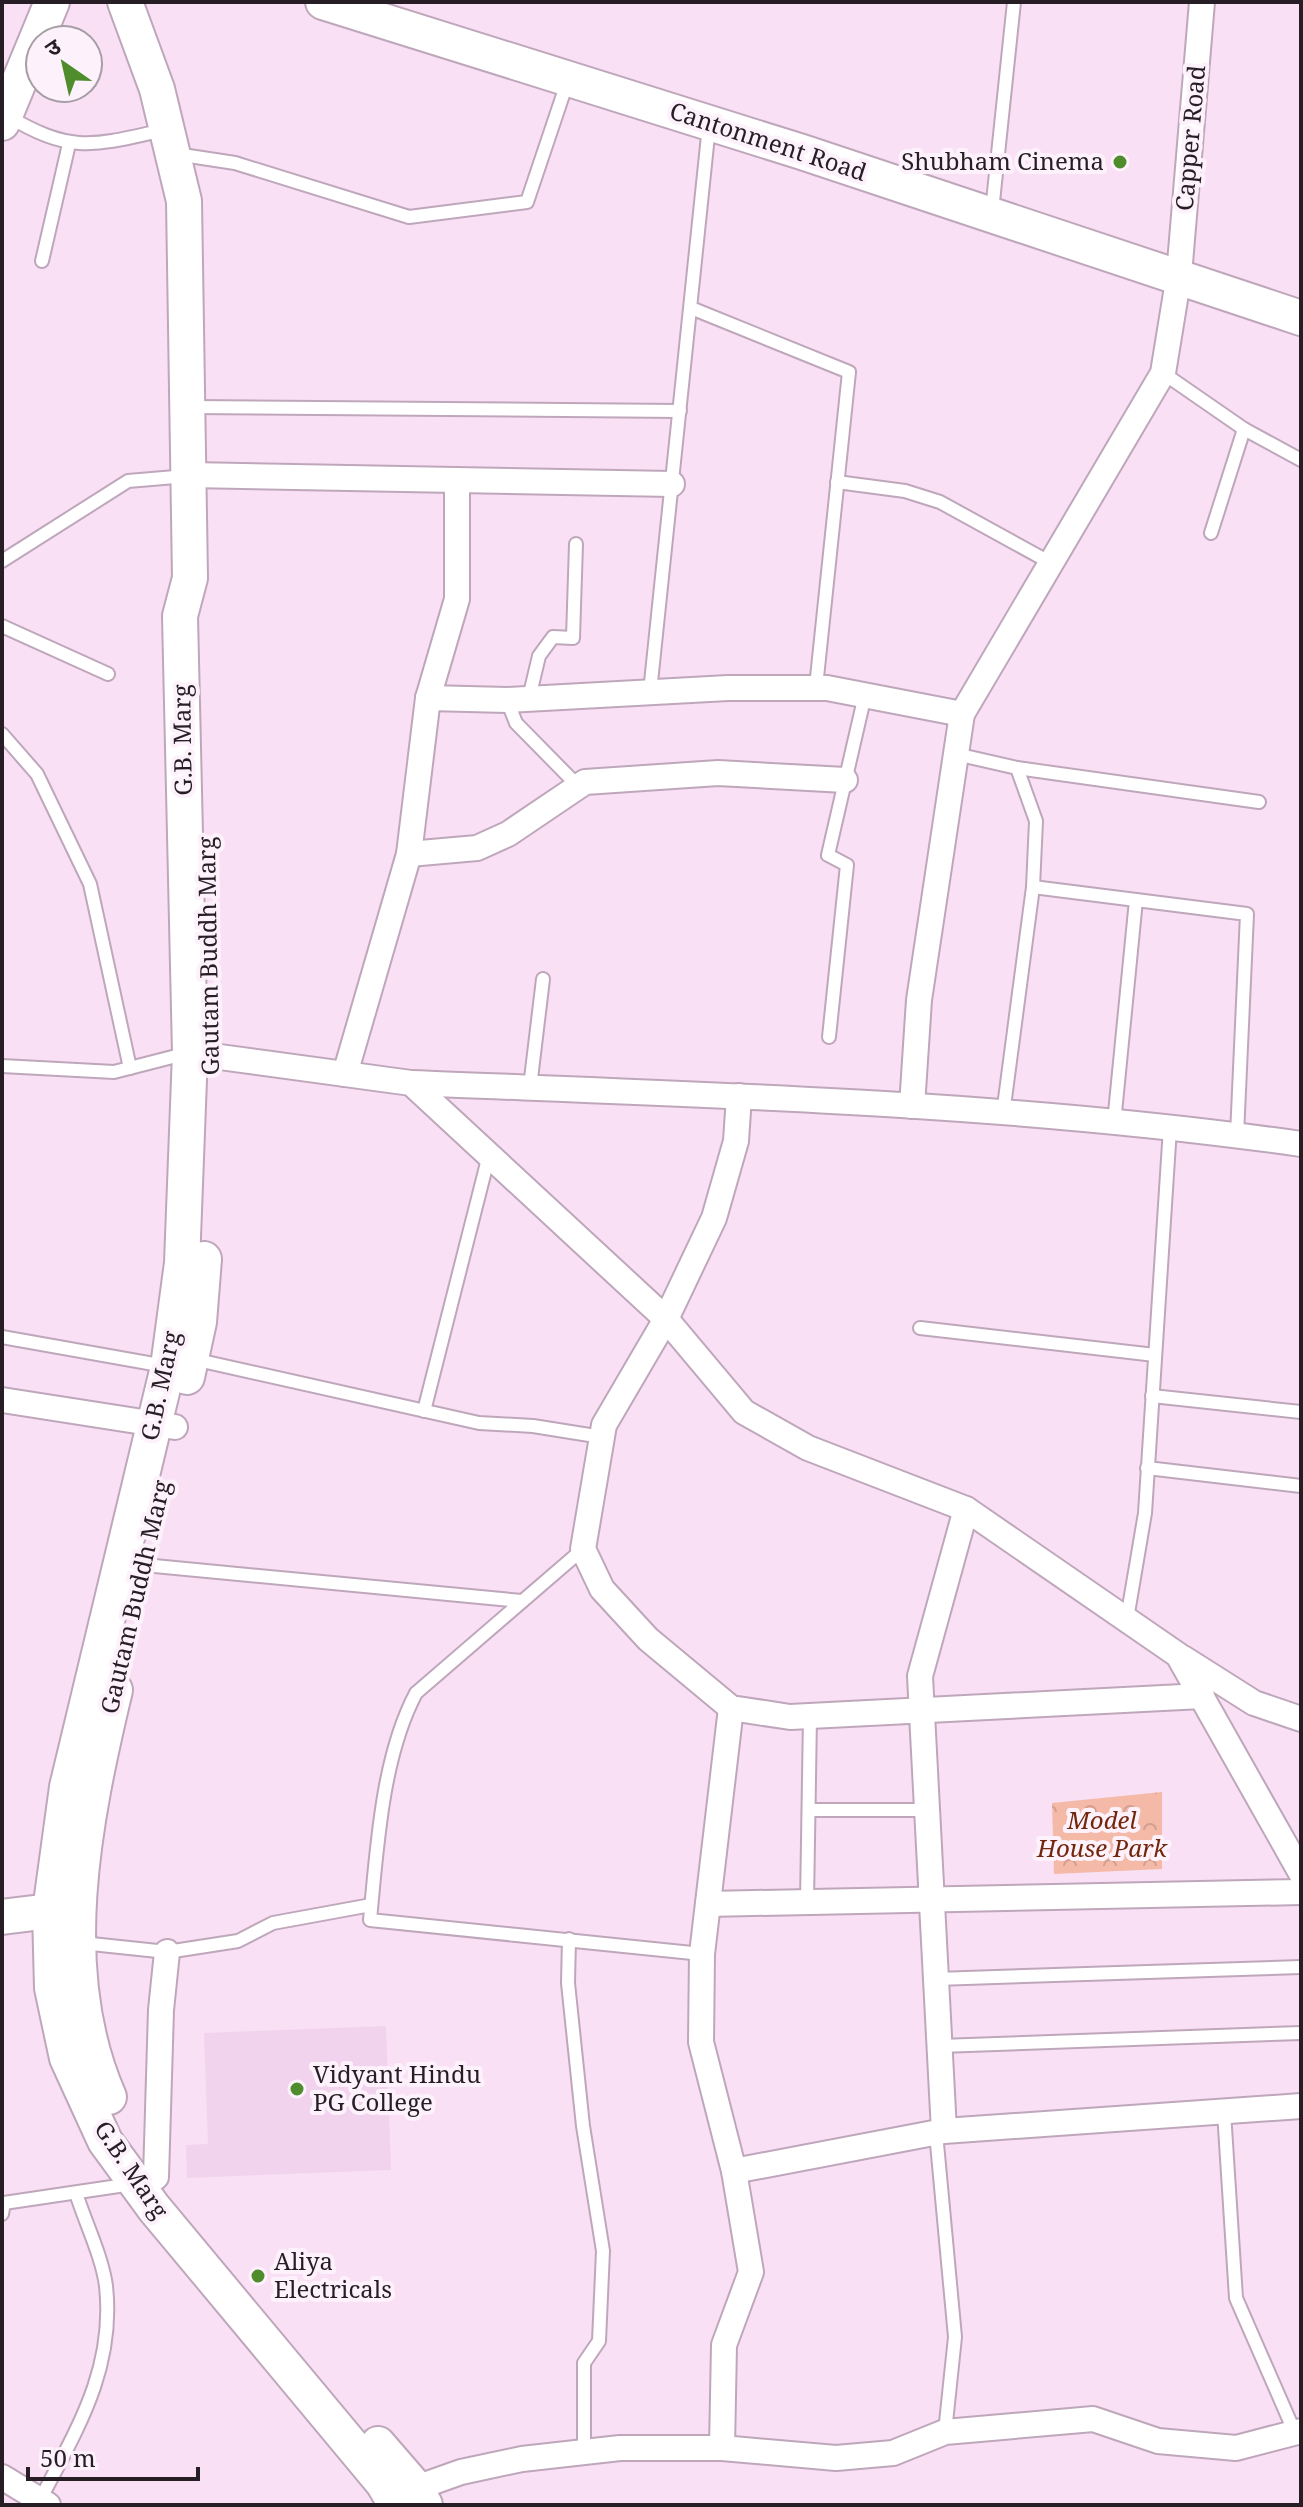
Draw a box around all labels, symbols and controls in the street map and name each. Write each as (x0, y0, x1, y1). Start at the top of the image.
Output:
north arrow (24, 24, 104, 104)
text: उ (39, 30, 67, 63)
street label: Capper Road (1167, 63, 1212, 212)
street label: Cantonment Road (666, 93, 871, 188)
place label: Shubham Cinema (901, 144, 1104, 177)
marker: Shubham Cinema (1111, 153, 1129, 171)
street label: G.B. Marg (164, 684, 199, 796)
street label: Gautam Buddh Marg (189, 836, 226, 1076)
street label: G.B. Marg (132, 1328, 187, 1444)
street label: Gautam Buddh Marg (92, 1476, 178, 1717)
park label: Model House Park (1036, 1803, 1168, 1864)
place label: Vidyant Hindu PG College (313, 2057, 481, 2118)
marker: Vidyant Hindu PG College (288, 2080, 306, 2098)
street label: G.B. Marg (87, 2114, 177, 2225)
place label: Aliya Electricals (274, 2244, 392, 2305)
marker: Aliya Electricals (249, 2267, 267, 2285)
scale bar (28, 2431, 198, 2481)
text: 50 m (40, 2441, 96, 2474)

